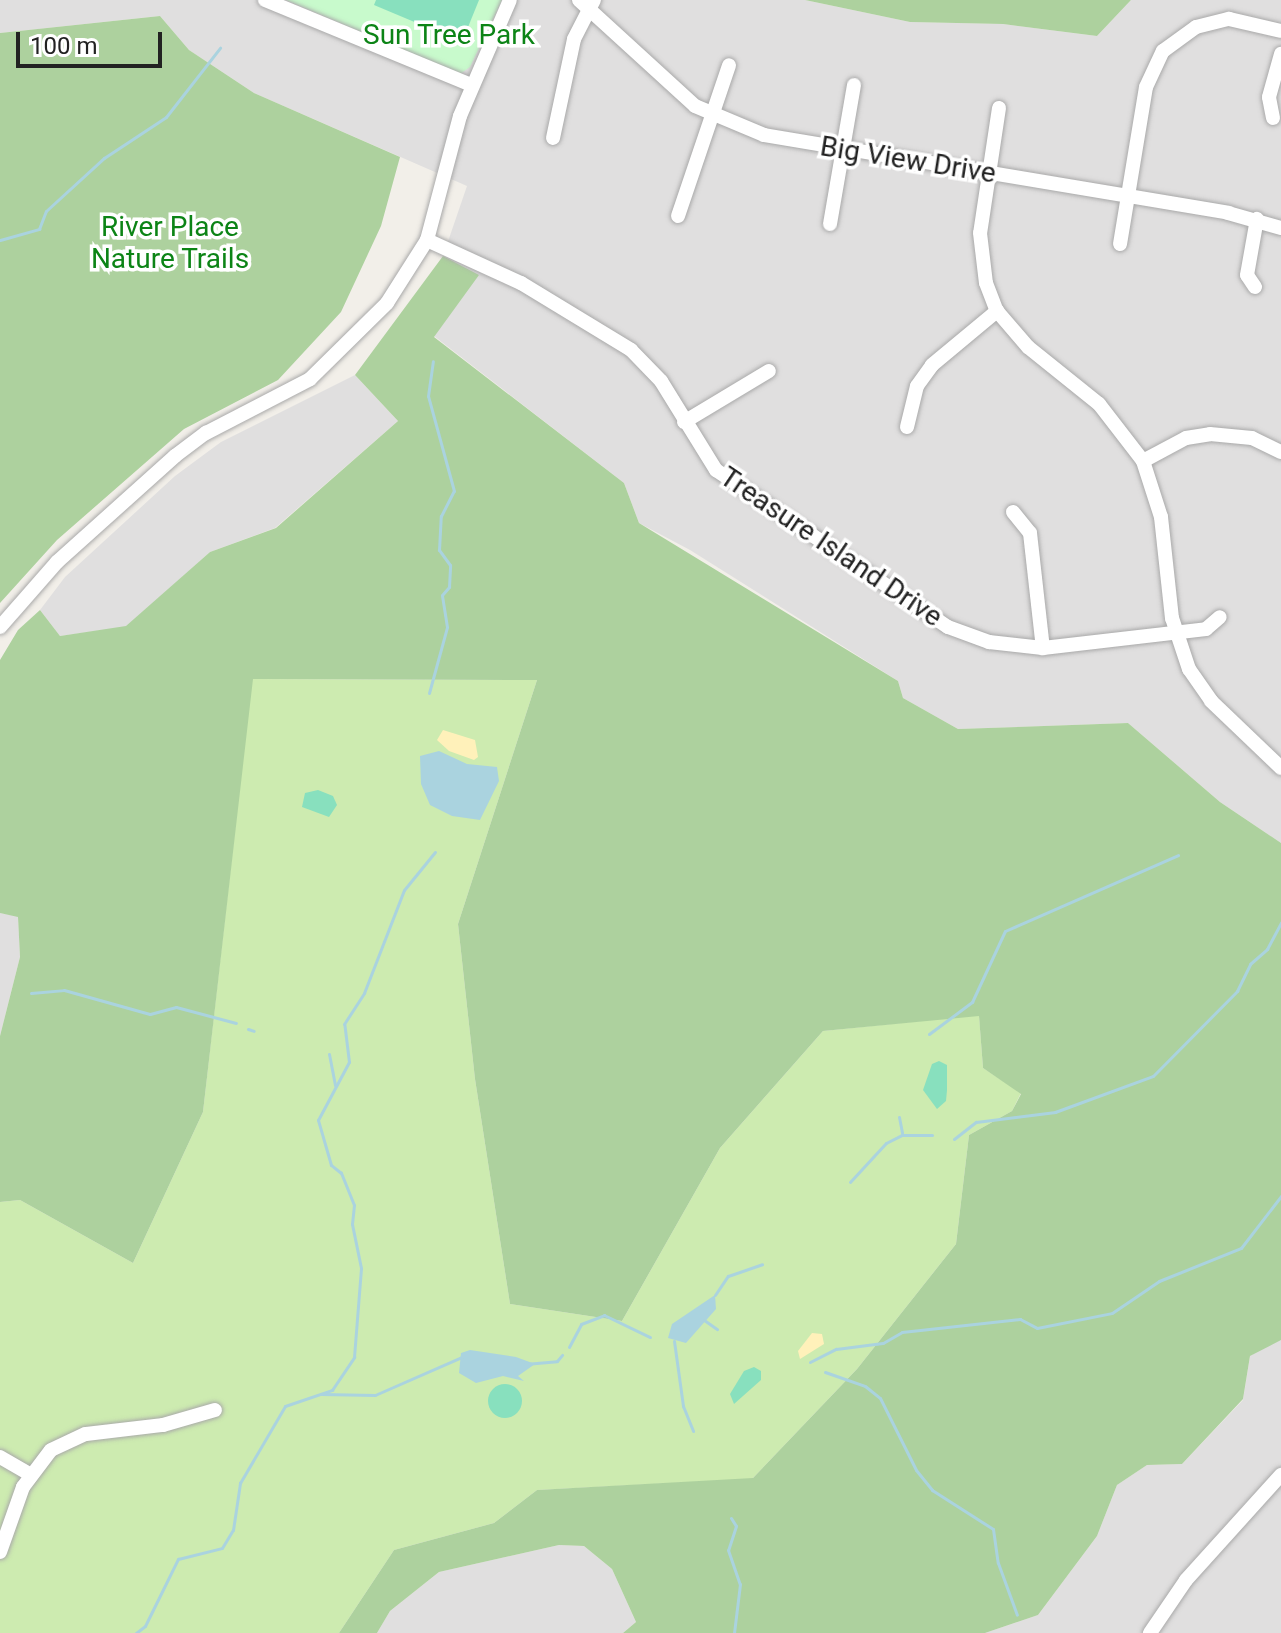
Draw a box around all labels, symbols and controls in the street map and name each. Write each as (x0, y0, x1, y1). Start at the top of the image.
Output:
scale bar (20, 16, 166, 66)
park label: Sun Tree Park (363, 18, 535, 52)
text: 100 m (30, 32, 97, 60)
street label: Big View Drive (818, 130, 998, 190)
park label: River Place Nature Trails (91, 210, 249, 276)
street label: Treasure Island Drive (713, 460, 949, 634)

